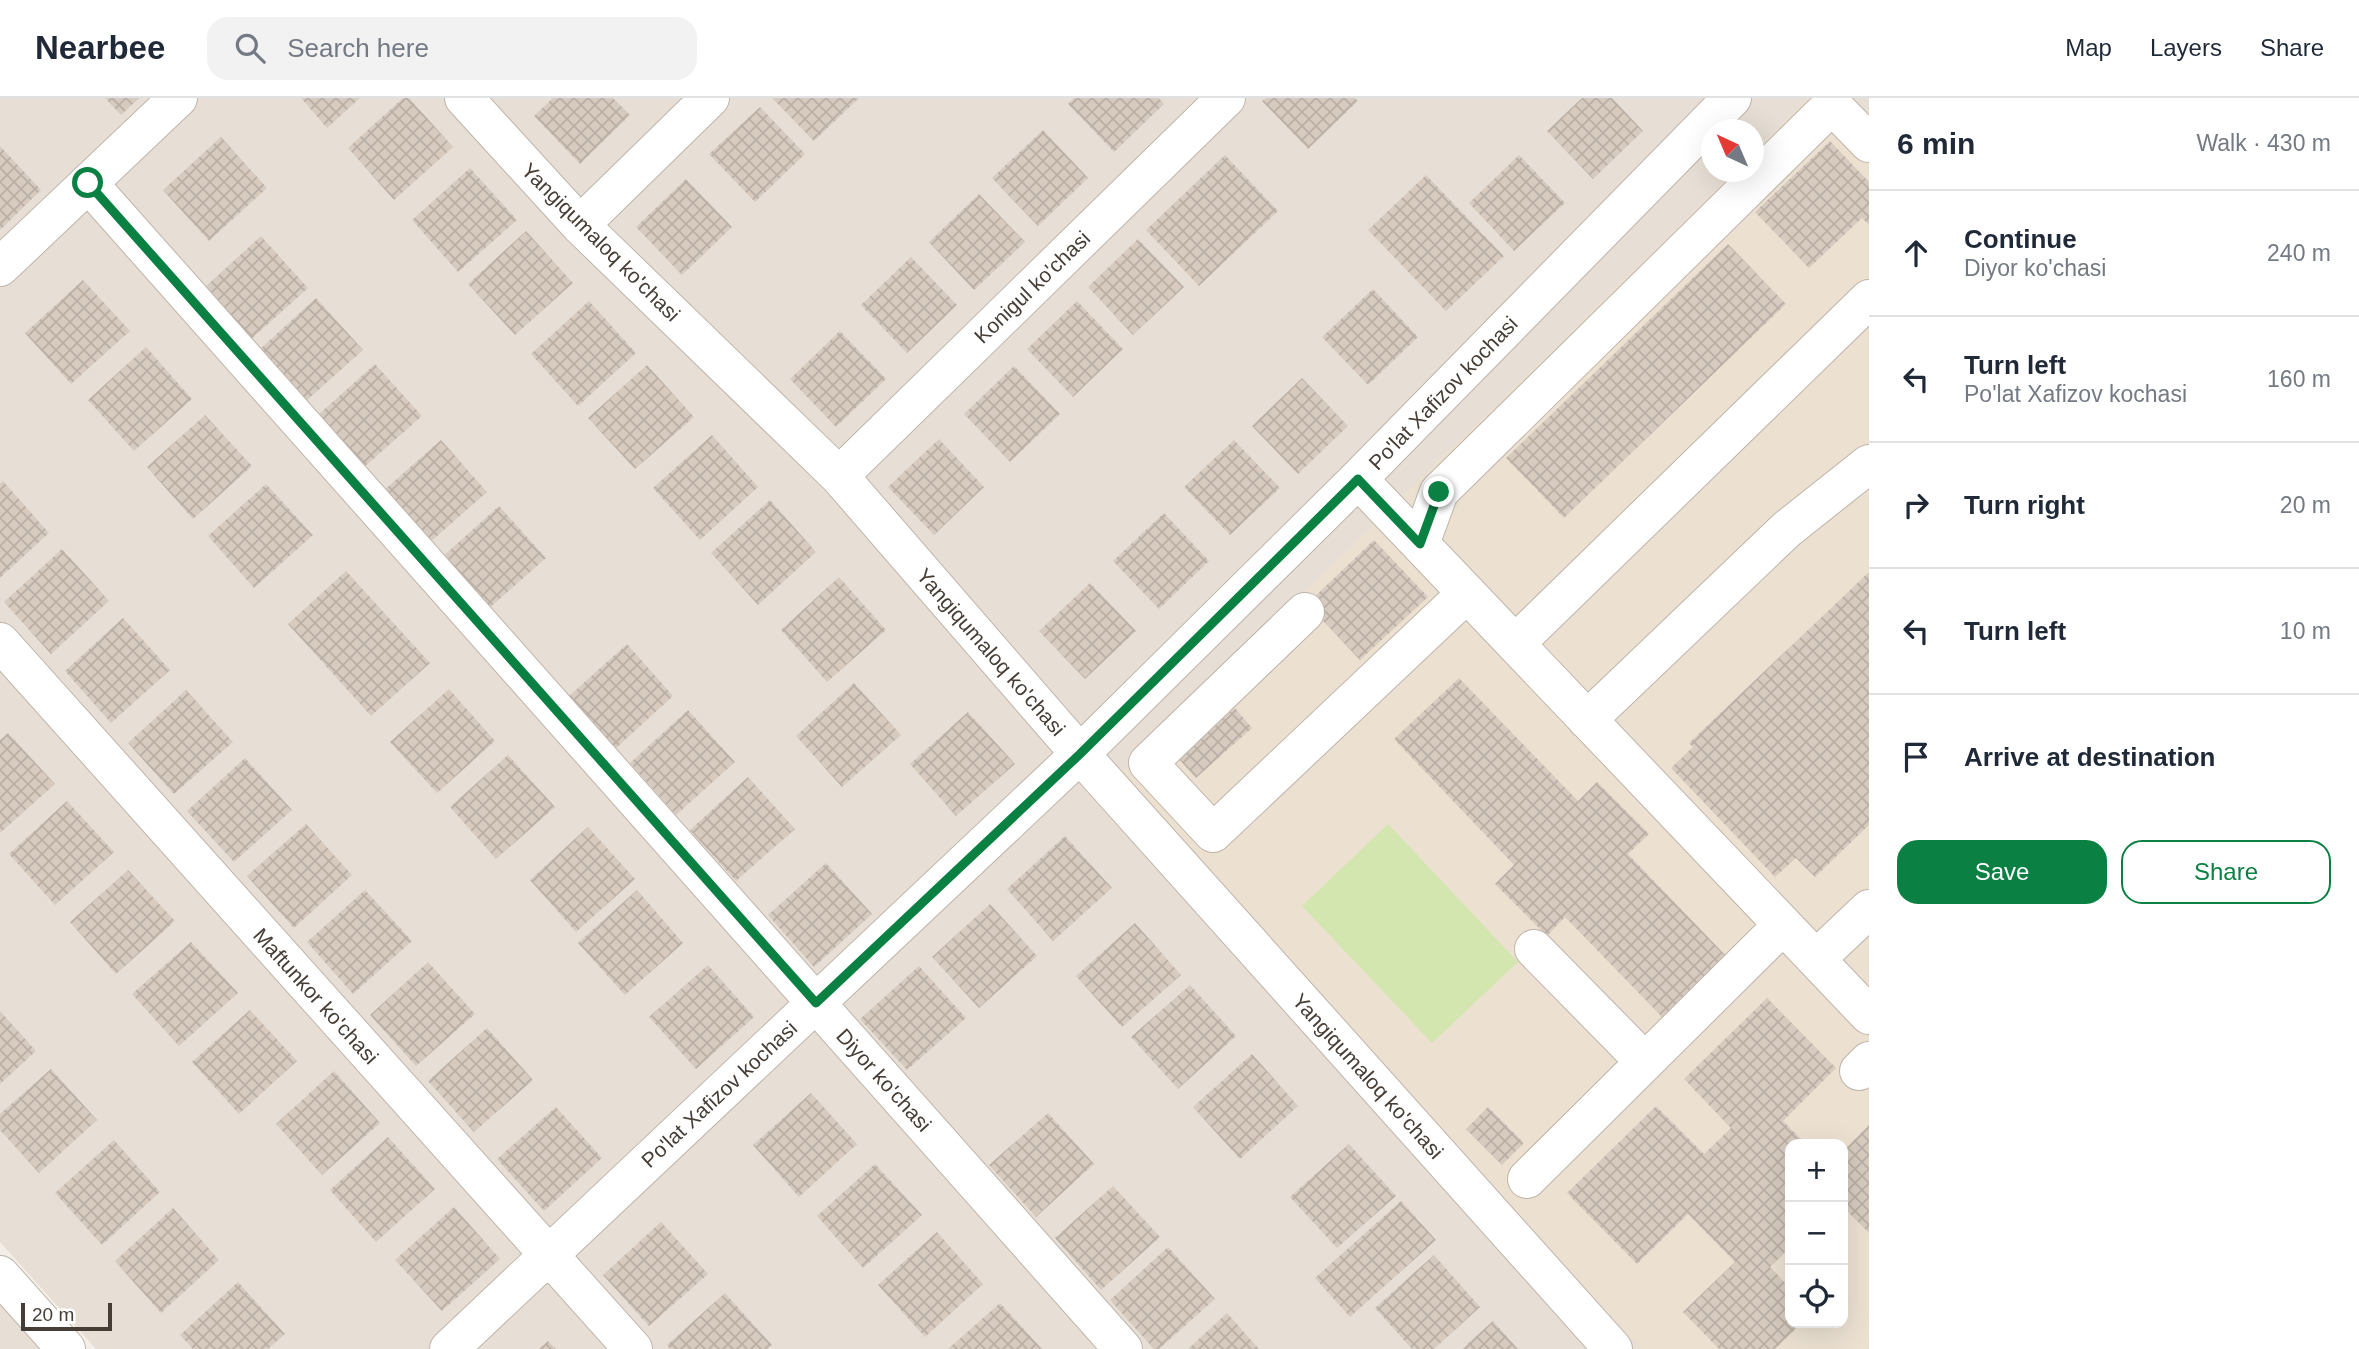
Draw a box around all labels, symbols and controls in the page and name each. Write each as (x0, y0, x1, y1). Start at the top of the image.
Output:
search box (207, 17, 697, 80)
text: Nearbee (35, 29, 165, 66)
icon: search (231, 29, 269, 67)
text: Search here (287, 33, 429, 63)
text: Map (2065, 34, 2112, 61)
text: Layers (2150, 34, 2222, 61)
text: Share (2260, 34, 2324, 61)
north arrow (1701, 119, 1764, 182)
text: 6 min (1897, 127, 1975, 160)
text: Walk · 430 m (2196, 130, 2331, 156)
street label: Yangiqumaloq ko'chasi (517, 158, 685, 326)
route start (72, 167, 103, 198)
text: Continue (1964, 224, 2077, 254)
street label: Konigul ko'chasi (970, 226, 1094, 348)
icon: ahead (1897, 234, 1935, 272)
text: 240 m (2267, 240, 2331, 266)
text: Diyor ko'chasi (1964, 255, 2106, 281)
street label: Po'lat Xafizov kochasi (1364, 312, 1522, 474)
text: Turn left (1964, 350, 2066, 380)
icon: left (1897, 360, 1935, 398)
text: 160 m (2267, 366, 2331, 392)
text: Po'lat Xafizov kochasi (1964, 381, 2187, 407)
route end (1423, 476, 1454, 507)
icon: right (1897, 486, 1935, 524)
text: Turn right (1964, 490, 2085, 520)
text: 20 m (2280, 492, 2331, 518)
street label: Yangiqumaloq ko'chasi (912, 564, 1070, 740)
icon: left (1897, 612, 1935, 650)
text: Turn left (1964, 616, 2066, 646)
text: 10 m (2280, 618, 2331, 644)
icon: arrive (1897, 738, 1935, 776)
text: Arrive at destination (1964, 742, 2215, 772)
button: Save (1897, 840, 2107, 904)
button: Share (2121, 840, 2331, 904)
street label: Maftunkor ko'chasi (249, 923, 383, 1069)
street label: Yangiqumaloq ko'chasi (1288, 989, 1448, 1163)
street label: Po'lat Xafizov kochasi (637, 1016, 801, 1172)
street label: Diyor ko'chasi (832, 1024, 936, 1136)
map controls (1785, 1139, 1848, 1328)
button: + (1785, 1139, 1848, 1202)
button: − (1785, 1202, 1848, 1265)
button: locate (1785, 1265, 1848, 1328)
scale bar (21, 1300, 112, 1332)
text: 20 m (32, 1304, 74, 1325)

